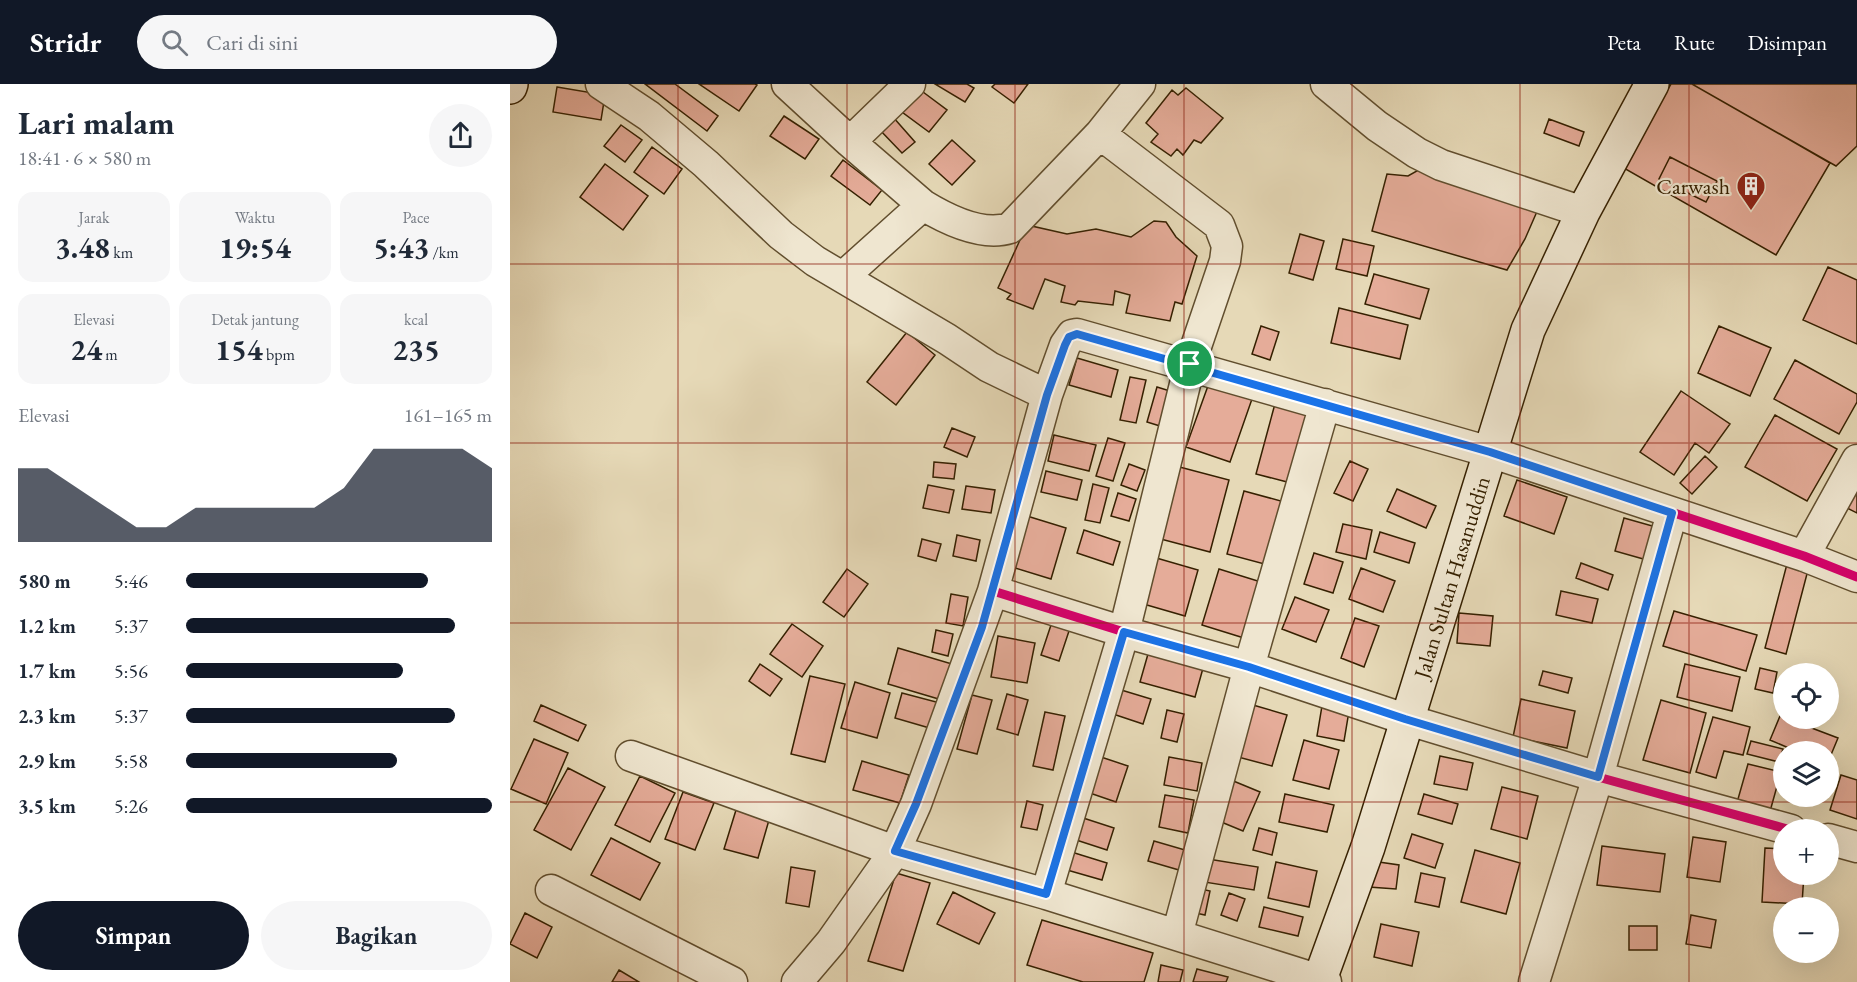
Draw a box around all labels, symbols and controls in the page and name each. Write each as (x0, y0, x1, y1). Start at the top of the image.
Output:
search box (137, 15, 557, 69)
text: Stridr (30, 24, 101, 60)
icon: search (158, 26, 191, 59)
text: Cari di sini (206, 28, 298, 57)
text: Peta (1607, 29, 1641, 56)
text: Rute (1674, 29, 1715, 56)
text: Disimpan (1748, 29, 1827, 56)
text: Lari malam (18, 101, 175, 144)
button: share (429, 104, 492, 167)
text: 18:41 · 6 × 580 m (18, 145, 151, 171)
building icon: Carwash (1735, 170, 1767, 212)
place label: Carwash (1656, 172, 1730, 201)
text: Jarak (78, 207, 110, 228)
text: Waktu (235, 207, 275, 228)
text: Pace (403, 207, 429, 228)
text: 3.48 (55, 228, 110, 267)
text: 19:54 (219, 228, 291, 267)
text: 5:43 (373, 228, 429, 267)
text: km (110, 242, 133, 263)
text: /km (429, 242, 459, 263)
text: Elevasi (73, 309, 115, 330)
text: Detak jantung (211, 309, 299, 330)
text: kcal (404, 309, 428, 330)
text: 24 (70, 330, 102, 369)
text: 154 (215, 330, 263, 369)
text: 235 (392, 330, 440, 369)
pin (1164, 338, 1215, 389)
text: m (102, 344, 118, 365)
text: bpm (263, 344, 295, 365)
icon: arrive (1173, 347, 1206, 380)
text: Elevasi (18, 402, 70, 428)
text: 161–165 m (404, 402, 492, 428)
street label: Jalan Sultan Hasanuddin (1406, 472, 1497, 684)
text: 580 m (18, 568, 71, 594)
text: 5:46 (114, 568, 148, 594)
text: 1.2 km (18, 613, 76, 639)
text: 5:37 (114, 613, 148, 639)
text: 1.7 km (18, 658, 76, 684)
text: 5:56 (114, 658, 148, 684)
map controls (1773, 663, 1839, 963)
button: locate (1773, 663, 1839, 729)
text: 2.3 km (18, 703, 76, 729)
text: 5:37 (114, 703, 148, 729)
button: layers (1773, 741, 1839, 807)
text: 2.9 km (18, 748, 76, 774)
text: 5:58 (114, 748, 148, 774)
text: 3.5 km (18, 793, 76, 819)
text: 5:26 (114, 793, 148, 819)
button: + (1773, 819, 1839, 885)
button: − (1773, 897, 1839, 963)
button: Simpan (18, 901, 249, 970)
button: Bagikan (261, 901, 492, 970)

